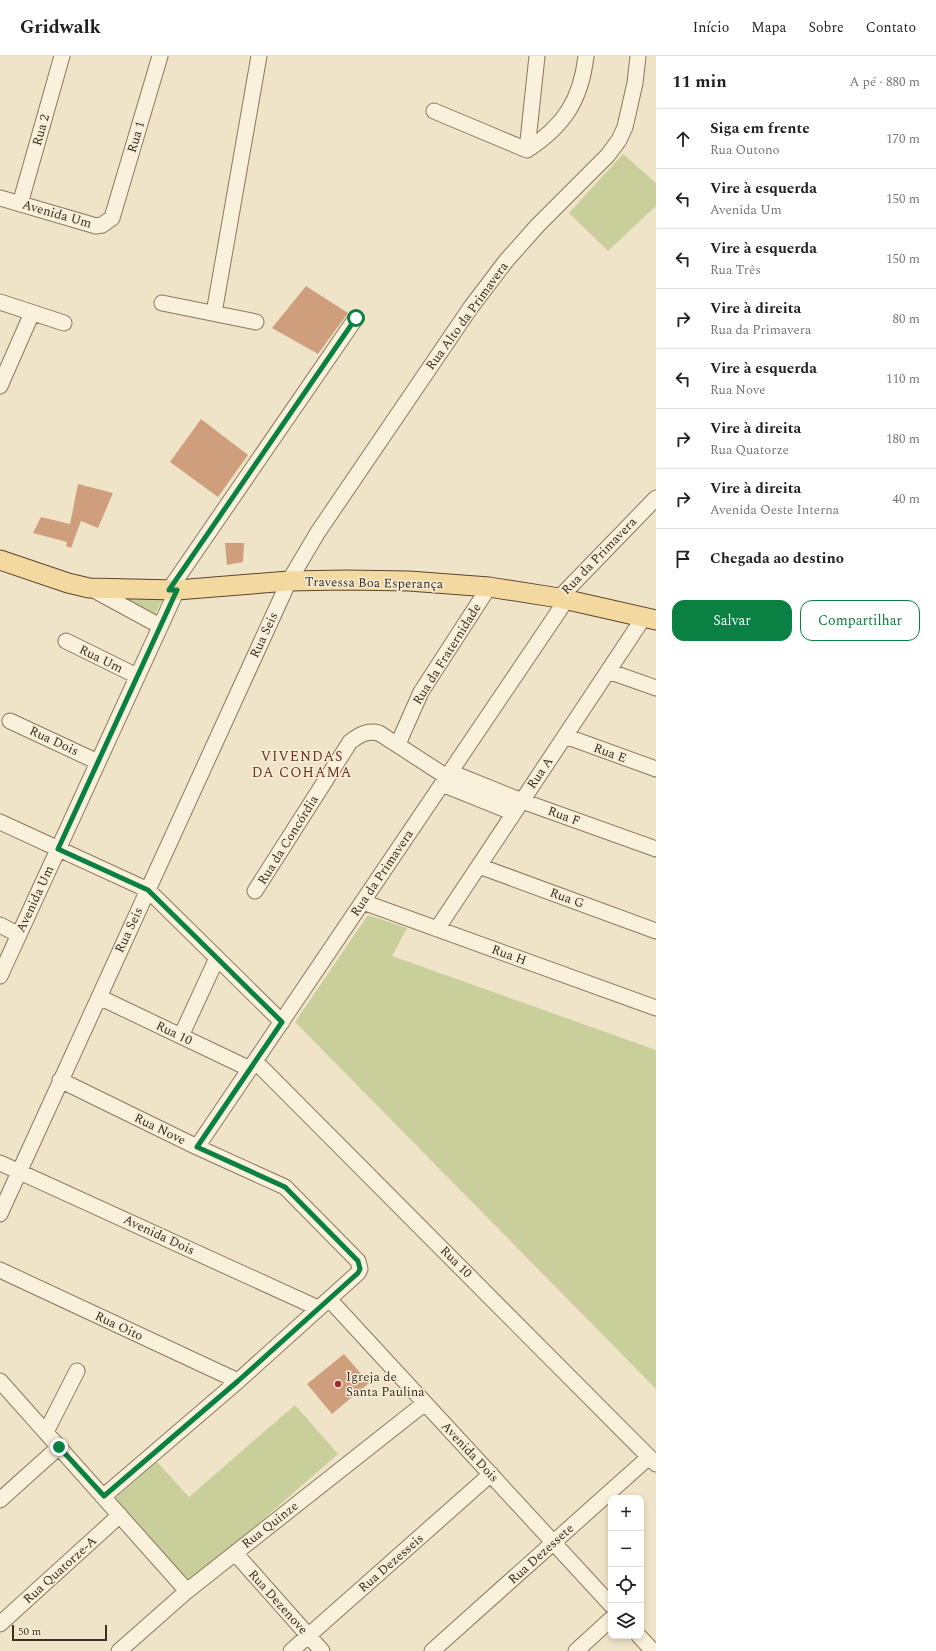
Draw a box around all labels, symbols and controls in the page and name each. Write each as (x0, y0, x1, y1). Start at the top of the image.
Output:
text: Gridwalk (20, 13, 101, 42)
text: Início (693, 17, 729, 38)
text: Mapa (751, 17, 786, 38)
text: Sobre (808, 17, 844, 38)
text: Contato (866, 17, 916, 38)
text: 11 min (672, 69, 727, 95)
text: A pé · 880 m (850, 72, 920, 92)
street label: Rua 2 (27, 112, 55, 148)
text: Siga em frente (710, 117, 810, 140)
street label: Rua 1 (122, 119, 150, 155)
icon: ahead (672, 128, 694, 150)
text: 170 m (886, 129, 920, 149)
text: Rua Outono (710, 140, 780, 160)
text: Vire à esquerda (710, 177, 817, 200)
icon: left (672, 188, 694, 210)
text: 150 m (886, 189, 920, 209)
street label: Avenida Um (20, 195, 94, 233)
text: Avenida Um (710, 200, 782, 220)
text: Vire à esquerda (710, 237, 817, 260)
icon: left (672, 248, 694, 270)
text: 150 m (886, 249, 920, 269)
street label: Rua Alto da Primavera (421, 257, 514, 374)
text: Rua Três (710, 260, 761, 280)
text: Vire à direita (710, 297, 801, 320)
icon: right (672, 308, 694, 330)
route start (347, 309, 365, 327)
text: 80 m (893, 309, 920, 329)
text: Rua da Primavera (710, 320, 811, 340)
text: Vire à esquerda (710, 357, 817, 380)
icon: left (672, 368, 694, 390)
text: 110 m (886, 369, 920, 389)
text: Rua Nove (710, 380, 765, 400)
text: Vire à direita (710, 417, 801, 440)
icon: right (672, 428, 694, 450)
text: 180 m (886, 429, 920, 449)
text: Rua Quatorze (710, 440, 789, 460)
text: Vire à direita (710, 477, 801, 500)
icon: right (672, 488, 694, 510)
text: 40 m (893, 489, 920, 509)
text: Avenida Oeste Interna (710, 500, 839, 520)
street label: Rua da Primavera (557, 512, 642, 599)
text: Chegada ao destino (710, 547, 844, 570)
icon: arrive (672, 548, 694, 570)
street label: Travessa Boa Esperança (305, 572, 444, 594)
street label: Rua da Fraternidade (408, 599, 486, 709)
button: Salvar (672, 600, 792, 641)
button: Compartilhar (800, 600, 920, 641)
street label: Rua Seis (245, 609, 283, 661)
street label: Rua Um (76, 640, 126, 678)
street label: Rua Dois (26, 721, 82, 761)
street label: Rua E (591, 738, 629, 768)
district label: VIVENDAS DA COHAMA (252, 746, 352, 783)
street label: Rua A (522, 753, 558, 793)
street label: Rua da Concórdia (252, 791, 324, 889)
street label: Rua F (545, 801, 583, 831)
street label: Rua da Primavera (345, 825, 419, 921)
street label: Avenida Um (11, 862, 59, 936)
street label: Rua G (547, 883, 587, 913)
street label: Rua Seis (110, 904, 148, 956)
street label: Rua H (489, 939, 529, 971)
street label: Rua 10 (152, 1016, 196, 1051)
street label: Rua Nove (131, 1108, 189, 1150)
street label: Avenida Dois (120, 1210, 198, 1260)
street label: Rua 10 (435, 1241, 477, 1283)
street label: Rua Oito (91, 1306, 147, 1346)
place label: Igreja de Santa Paulina (346, 1367, 425, 1402)
marker: Igreja de Santa Paulina (333, 1379, 343, 1389)
street label: Avenida Dois (436, 1417, 504, 1487)
route end (50, 1438, 68, 1456)
map controls (608, 1495, 644, 1639)
button: + (608, 1495, 644, 1531)
street label: Rua Quinze (237, 1496, 303, 1554)
street label: Rua Dezessete (504, 1519, 578, 1589)
street label: Rua Dezesseis (354, 1529, 428, 1597)
street label: Rua Quatorze-A (19, 1531, 102, 1609)
button: − (608, 1531, 644, 1567)
street label: Rua Dezenove (243, 1565, 313, 1639)
button: locate (608, 1567, 644, 1603)
button: layers (608, 1603, 644, 1639)
scale bar (12, 1623, 107, 1642)
text: 50 m (18, 1623, 41, 1640)

